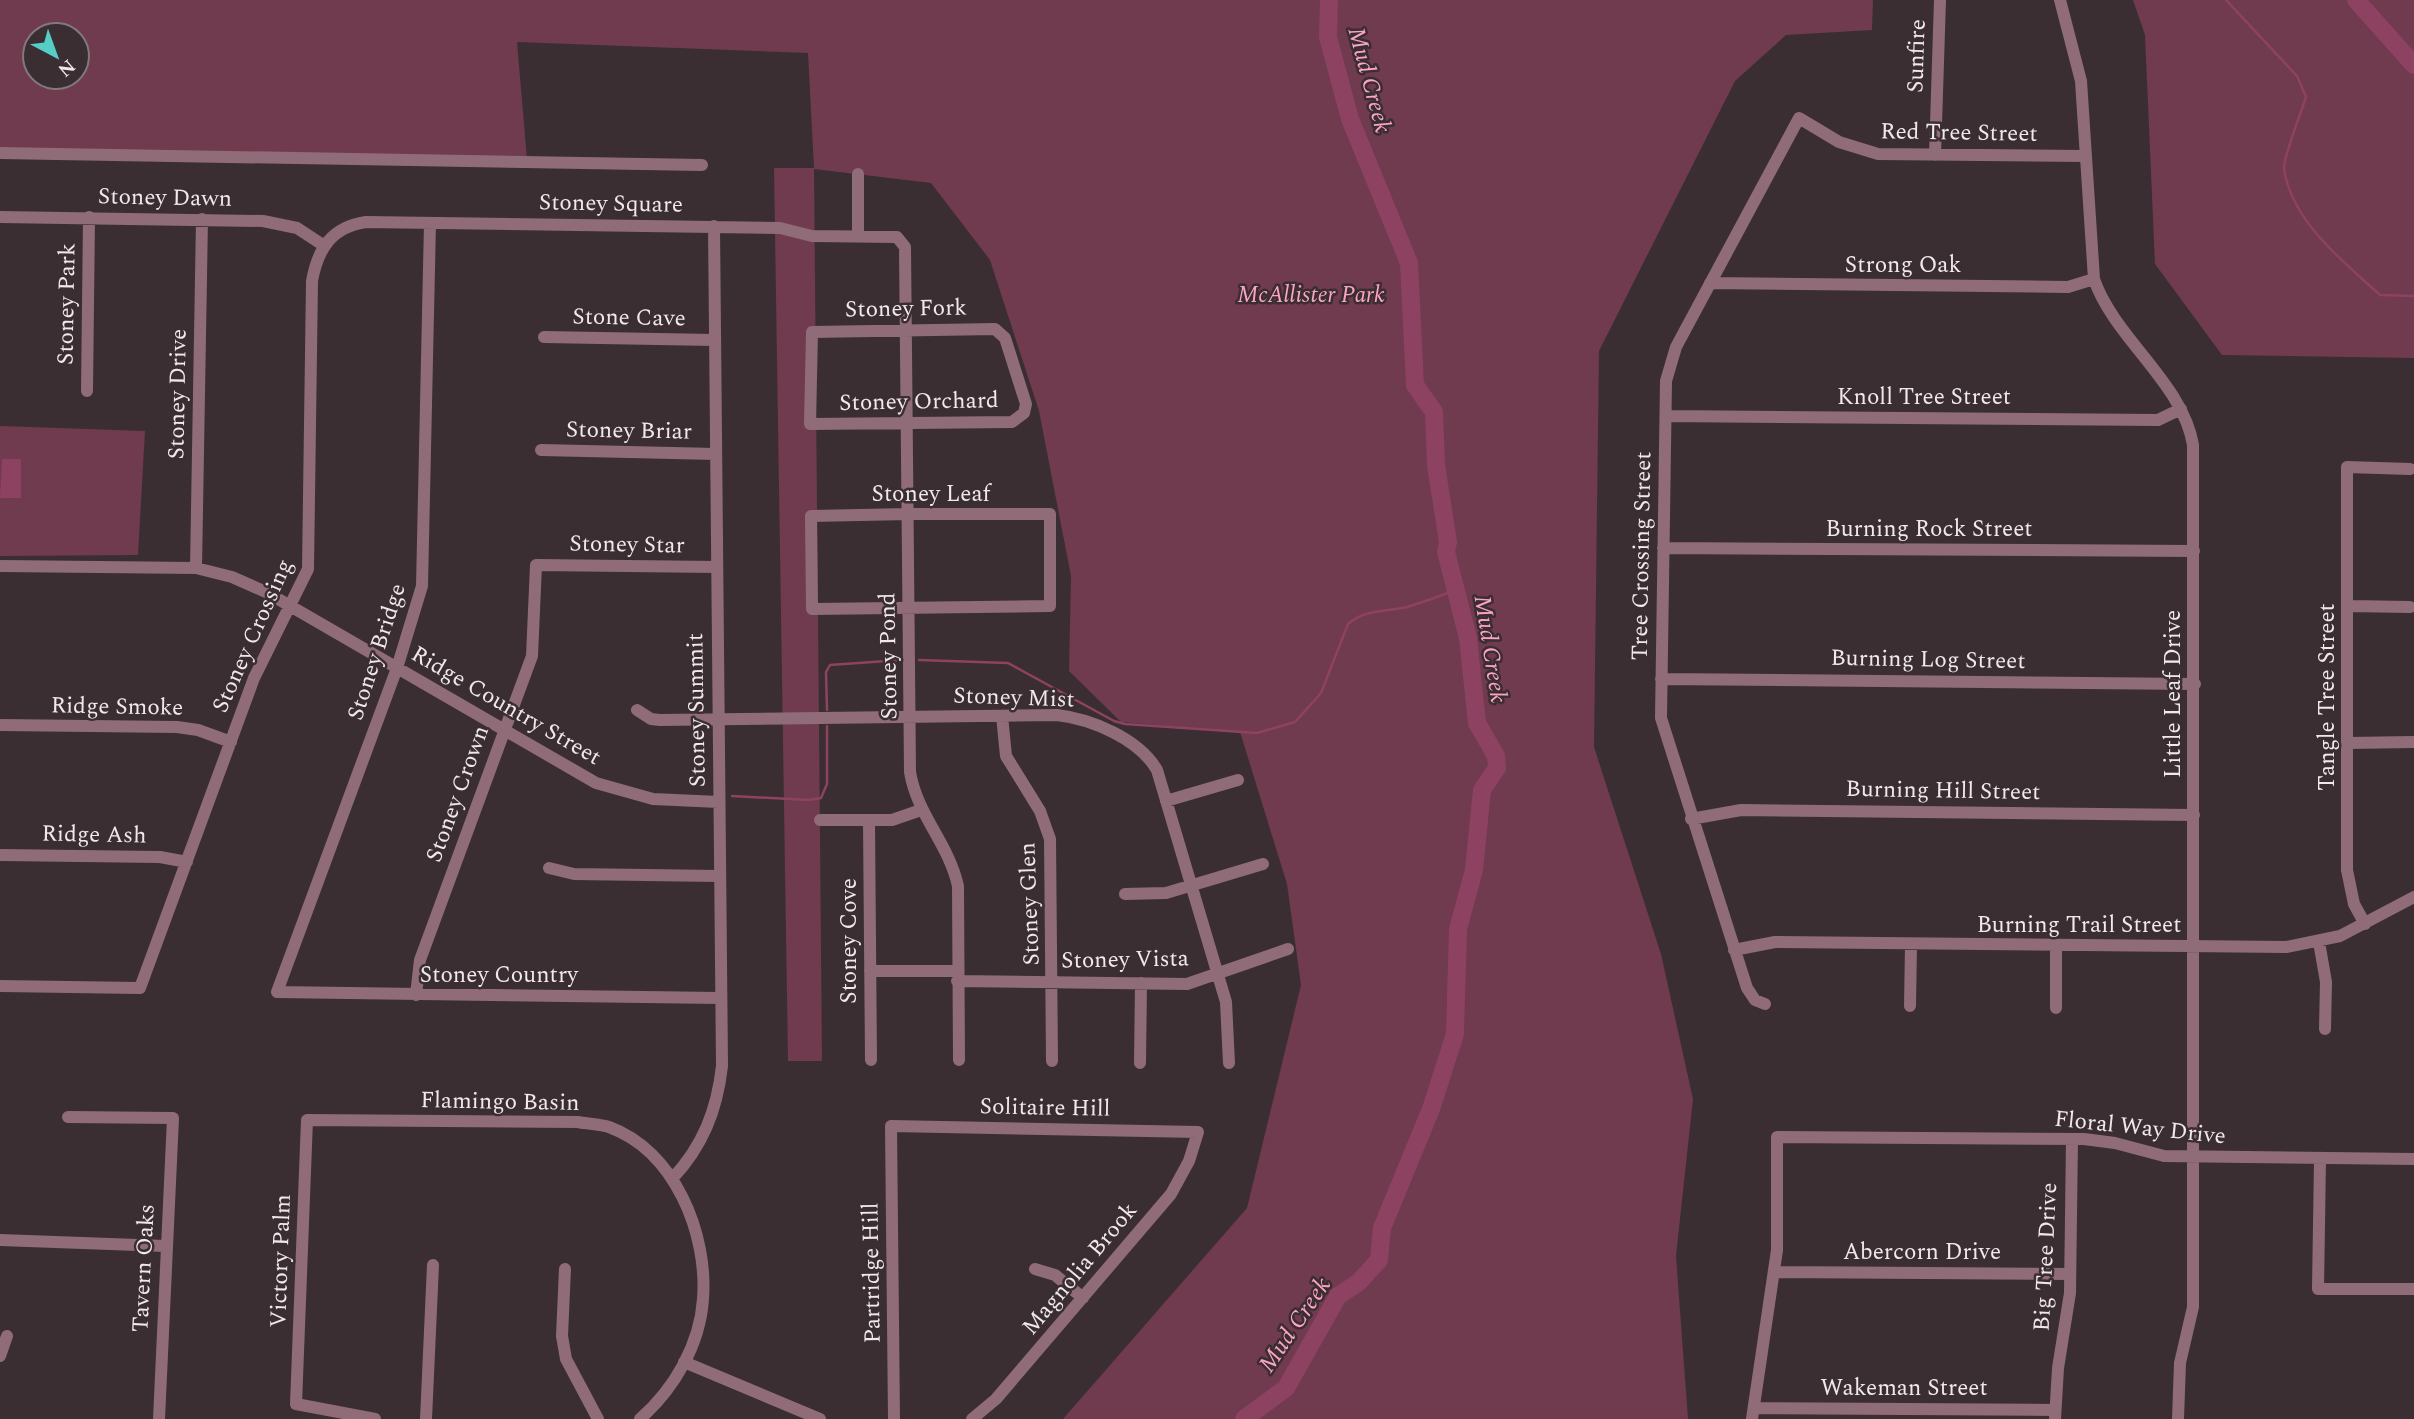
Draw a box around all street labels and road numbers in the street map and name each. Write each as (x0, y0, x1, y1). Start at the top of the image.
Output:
street label: Sunfire (1898, 19, 1936, 93)
street label: Red Tree Street (1880, 114, 2038, 152)
street label: Stoney Dawn (98, 179, 232, 217)
street label: Stoney Square (539, 185, 683, 223)
street label: Stoney Park (48, 243, 86, 365)
street label: Strong Oak (1845, 248, 1961, 283)
street label: Stoney Fork (845, 290, 968, 328)
street label: Stone Cave (572, 300, 686, 336)
street label: Stoney Drive (159, 328, 197, 460)
street label: Knoll Tree Street (1837, 380, 2011, 415)
street label: Stoney Orchard (839, 383, 999, 421)
street label: Stoney Briar (566, 412, 692, 450)
street label: Tree Crossing Street (1623, 451, 1661, 661)
street label: Stoney Leaf (872, 477, 993, 512)
street label: Burning Rock Street (1826, 512, 2032, 547)
street label: Stoney Star (569, 526, 685, 564)
street label: Stoney Crossing (203, 553, 303, 719)
street label: Stoney Bridge (338, 579, 416, 725)
street label: Stoney Pond (870, 592, 908, 720)
street label: Tangle Tree Street (2310, 603, 2345, 791)
street label: Little Leaf Drive (2156, 610, 2191, 778)
street label: Stoney Summit (678, 633, 716, 787)
street label: Ridge Country Street (404, 637, 608, 775)
street label: Burning Log Street (1830, 641, 2026, 679)
street label: Stoney Mist (953, 678, 1075, 718)
street label: Ridge Smoke (51, 688, 183, 726)
street label: Stoney Crown (417, 721, 499, 867)
street label: Burning Hill Street (1845, 772, 2041, 810)
street label: Ridge Ash (41, 817, 147, 853)
street label: Stoney Glen (1010, 842, 1050, 966)
street label: Stoney Cove (832, 878, 867, 1004)
street label: Burning Trail Street (1977, 908, 2181, 943)
street label: Stoney Vista (1061, 941, 1189, 979)
street label: Stoney Country (420, 958, 579, 993)
street label: Flamingo Basin (420, 1083, 580, 1121)
street label: Solitaire Hill (979, 1089, 1111, 1127)
street label: Floral Way Drive (2053, 1102, 2227, 1154)
street label: Big Tree Drive (2025, 1182, 2067, 1332)
street label: Victory Palm (261, 1194, 301, 1328)
street label: Magnolia Brook (1014, 1195, 1146, 1343)
street label: Partridge Hill (853, 1202, 891, 1344)
street label: Tavern Oaks (123, 1203, 165, 1333)
street label: Abercorn Drive (1843, 1235, 2001, 1270)
street label: Wakeman Street (1820, 1371, 1988, 1406)

